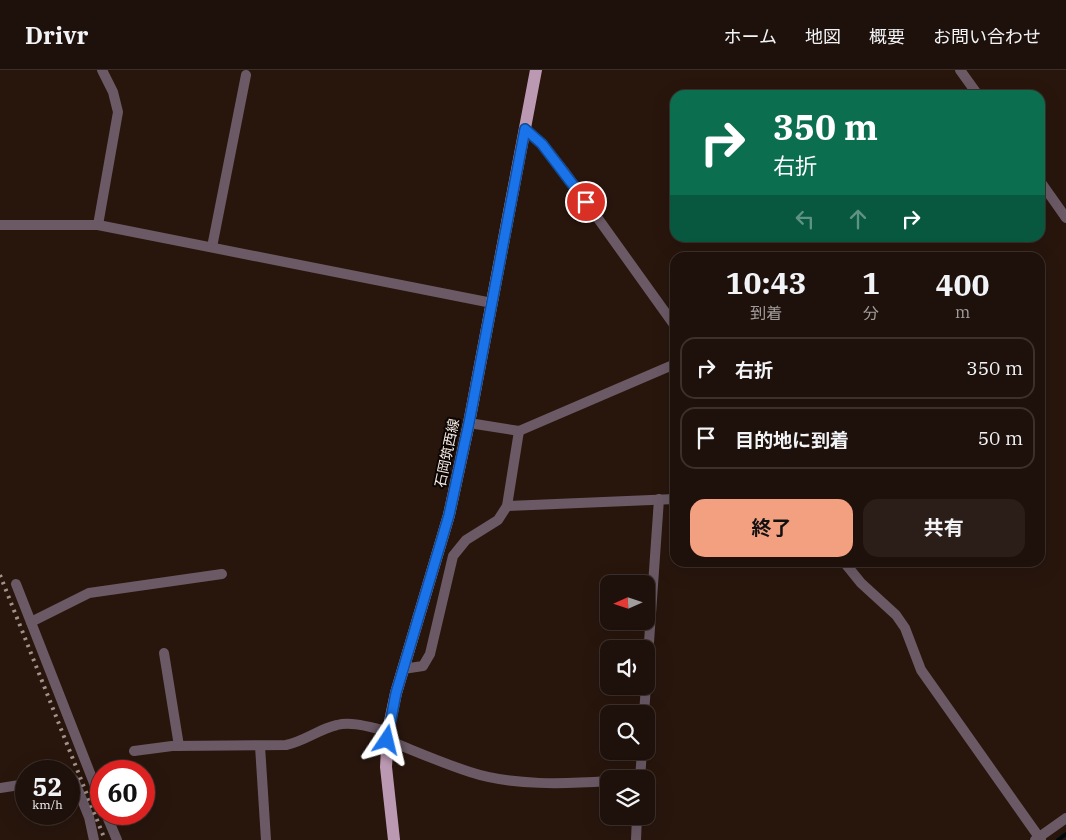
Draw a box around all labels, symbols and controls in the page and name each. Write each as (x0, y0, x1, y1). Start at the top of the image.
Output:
text: Drivr (25, 19, 88, 51)
text: ホーム (724, 25, 777, 48)
text: 地図 (805, 25, 841, 48)
text: 概要 (869, 25, 905, 48)
text: お問い合わせ (933, 25, 1041, 48)
text: 350 m (773, 104, 878, 150)
icon: right (690, 110, 755, 175)
text: 右折 (773, 151, 817, 180)
pin (565, 181, 607, 223)
icon: arrive (572, 188, 600, 216)
icon: left (791, 205, 819, 233)
icon: ahead (844, 205, 872, 233)
icon: right (897, 205, 925, 233)
text: 10:43 (725, 263, 807, 302)
text: 1 (862, 263, 880, 302)
text: 400 (936, 265, 990, 304)
text: m (955, 302, 970, 322)
text: 到着 (750, 303, 782, 323)
text: 分 (863, 303, 879, 323)
icon: right (692, 354, 720, 382)
text: 350 m (966, 356, 1023, 380)
text: 右折 (735, 358, 773, 382)
street label: 石岡筑西線 (431, 417, 463, 489)
icon: arrive (692, 424, 720, 452)
text: 50 m (978, 426, 1023, 450)
text: 目的地に到着 (735, 428, 849, 452)
button: 終了 (690, 499, 853, 557)
button: 共有 (863, 499, 1025, 557)
north arrow (600, 575, 655, 630)
map controls (600, 575, 655, 825)
button: sound (600, 640, 655, 695)
button: search (600, 705, 655, 760)
position arrow (360, 713, 412, 765)
speed limit sign: 60 (90, 760, 155, 825)
text: 52 (32, 770, 63, 803)
button: layers (600, 770, 655, 825)
text: km/h (32, 797, 63, 812)

